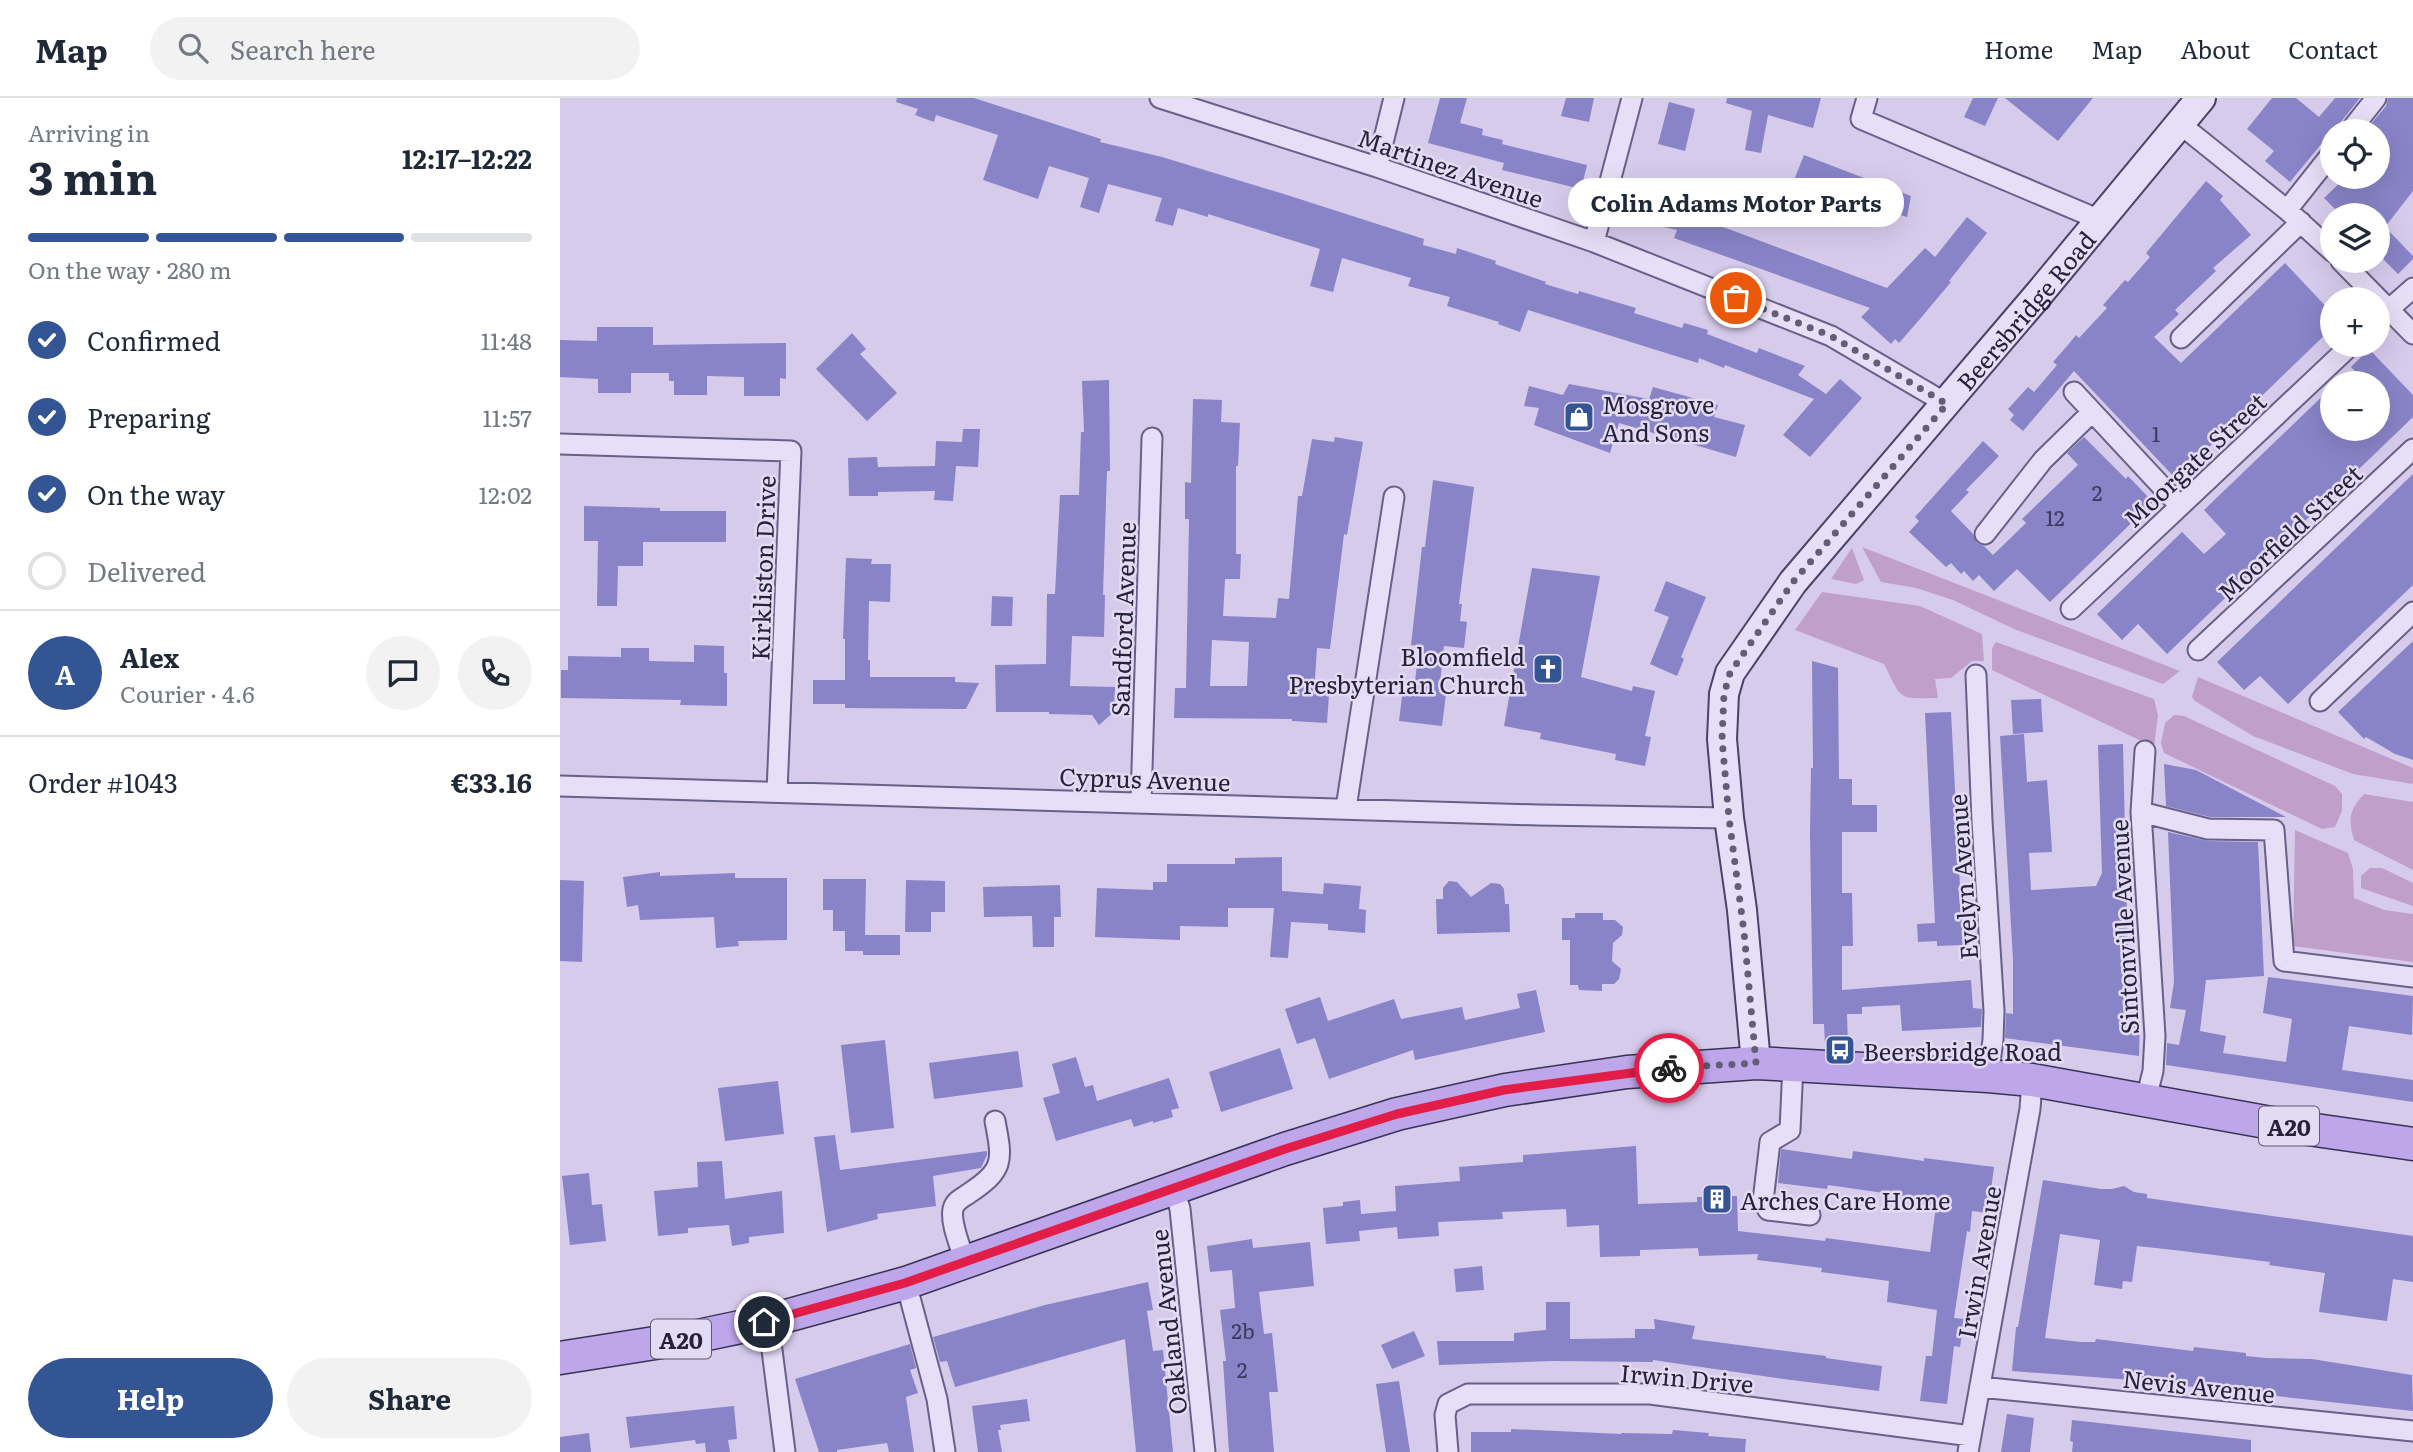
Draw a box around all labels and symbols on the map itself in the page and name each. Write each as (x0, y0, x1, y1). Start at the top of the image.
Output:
street label: Martinez Avenue (1354, 119, 1548, 215)
callout: Colin Adams Motor Parts (1568, 179, 1904, 228)
street label: Beersbridge Road (1947, 222, 2103, 397)
pin (1706, 268, 1766, 328)
street label: Moorgate Street (2115, 383, 2273, 534)
place label: Mosgrove And Sons (1602, 386, 1714, 449)
shop icon: Mosgrove And Sons (1562, 400, 1596, 434)
house number: 1 (2152, 417, 2161, 448)
street label: Moorfield Street (2209, 455, 2369, 608)
street label: Kirkliston Drive (741, 475, 783, 661)
house number: 2 (2092, 476, 2102, 507)
house number: 12 (2045, 501, 2065, 532)
street label: Sandford Avenue (1101, 521, 1143, 717)
place label: Bloomfield Presbyterian Church (1289, 638, 1525, 701)
church icon: Bloomfield Presbyterian Church (1531, 652, 1565, 686)
street label: Cyprus Avenue (1059, 758, 1231, 798)
street label: Evelyn Avenue (1939, 793, 1985, 961)
street label: Sintonville Avenue (2100, 819, 2146, 1035)
courier (1634, 1033, 1704, 1103)
bus stop icon: Beersbridge Road (1823, 1033, 1857, 1067)
place label: Beersbridge Road (1863, 1033, 2062, 1068)
road number: A20 (2259, 1107, 2319, 1146)
building icon: Arches Care Home (1700, 1182, 1734, 1216)
place label: Arches Care Home (1740, 1182, 1950, 1217)
street label: Irwin Avenue (1947, 1183, 2009, 1341)
street label: Oakland Avenue (1140, 1228, 1194, 1416)
pin (734, 1292, 794, 1352)
house number: 2b (1231, 1314, 1255, 1345)
road number: A20 (651, 1320, 711, 1358)
house number: 2 (1237, 1353, 1247, 1384)
street label: Irwin Drive (1619, 1354, 1755, 1400)
street label: Nevis Avenue (2121, 1360, 2277, 1410)

